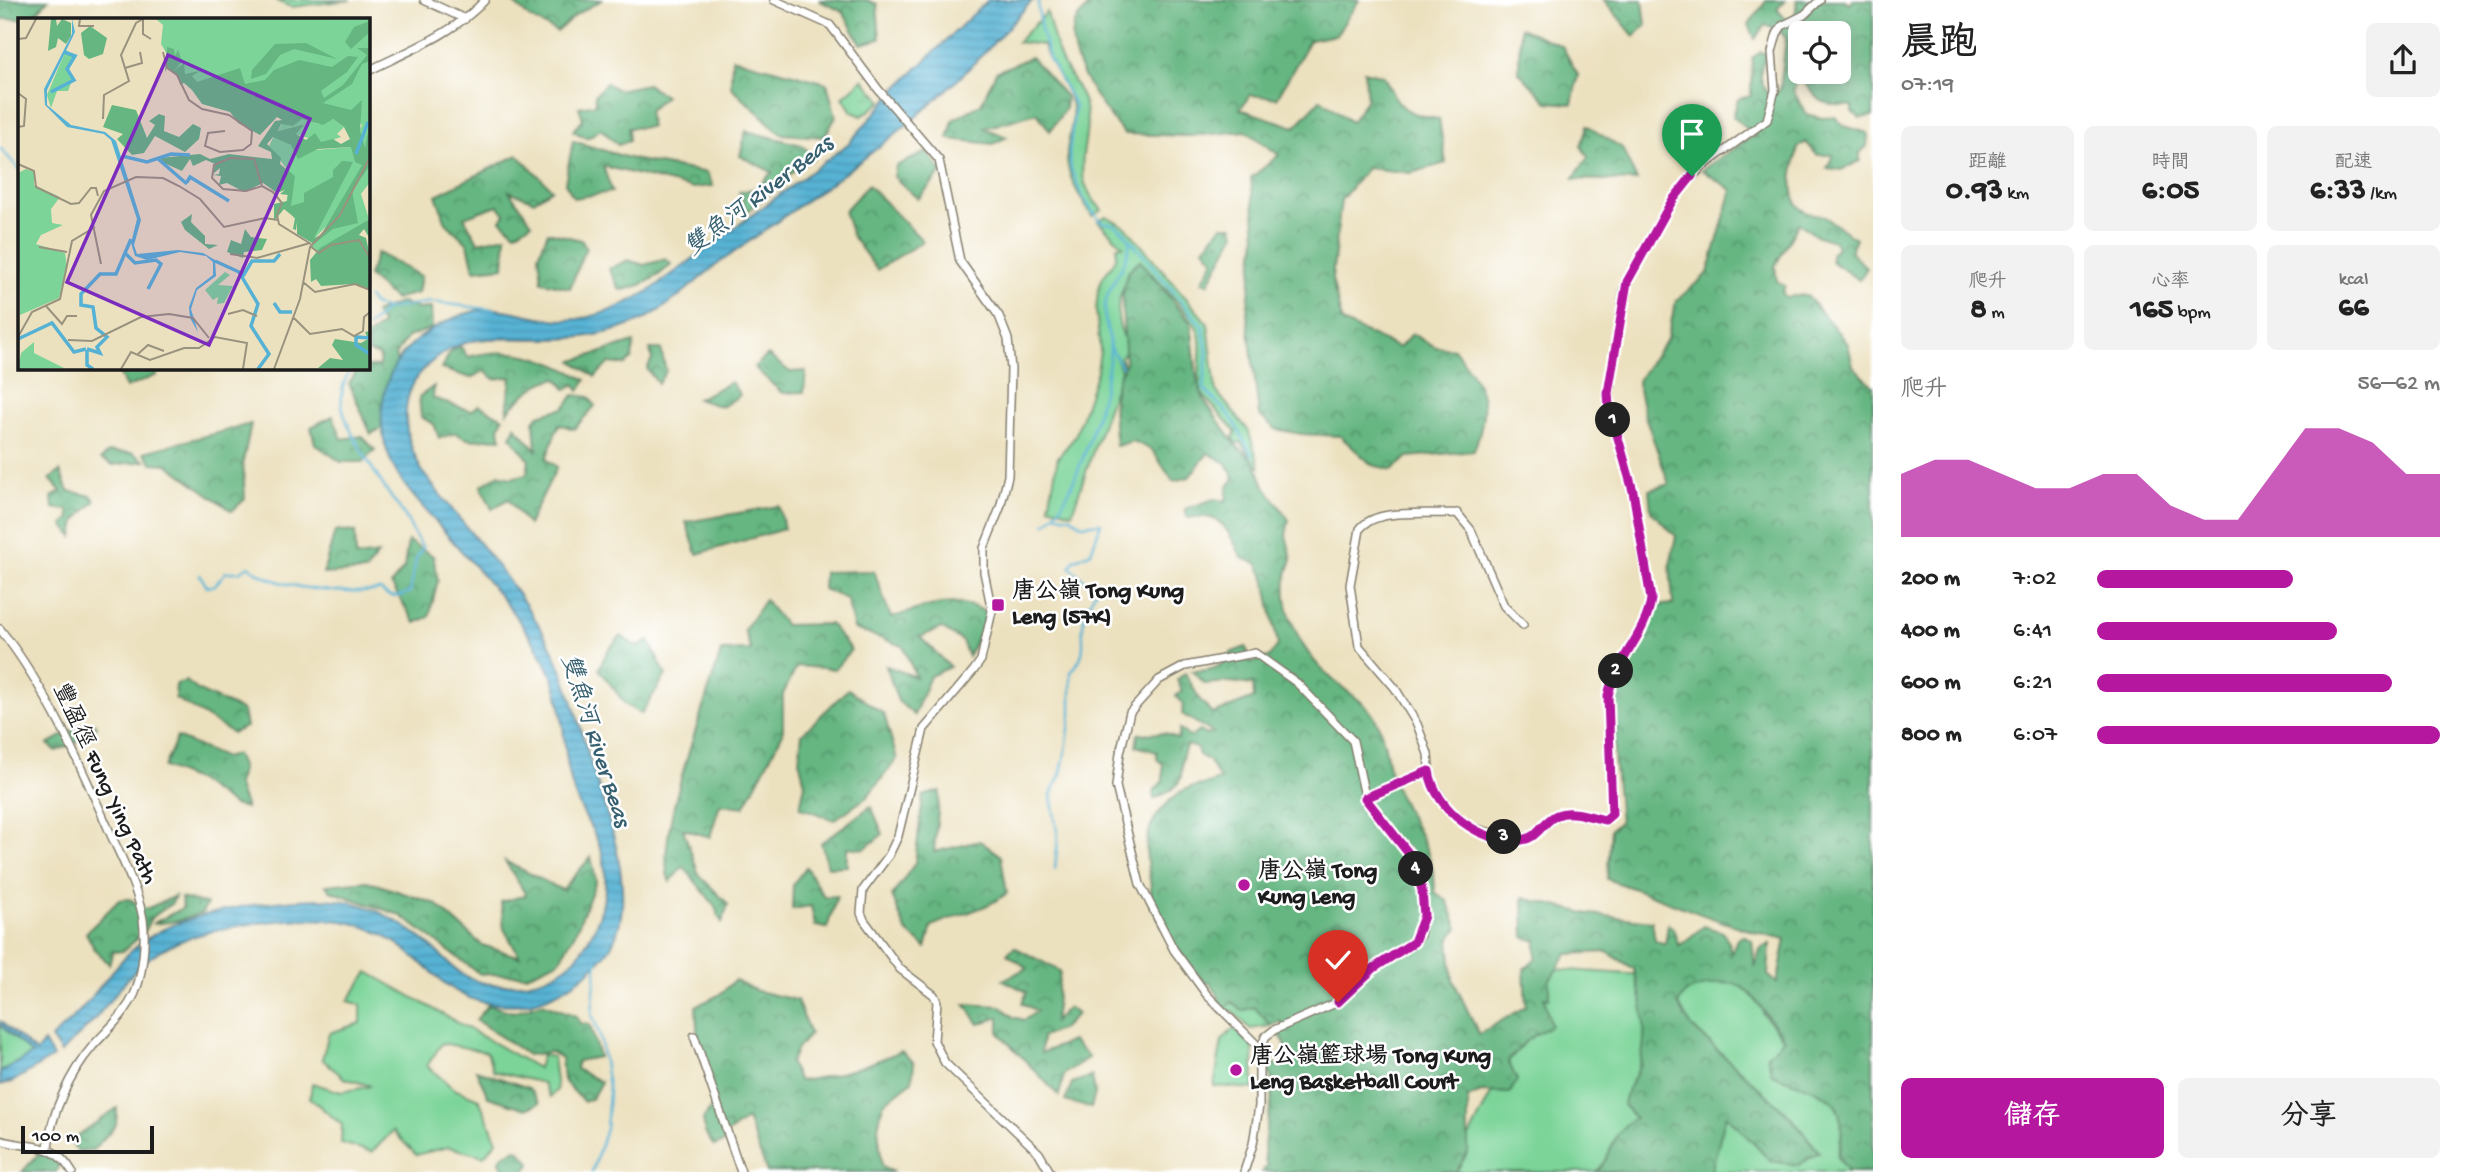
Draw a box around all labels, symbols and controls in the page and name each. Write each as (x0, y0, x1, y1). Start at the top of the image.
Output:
inset map (18, 18, 369, 369)
map controls (1788, 21, 1851, 84)
button: locate (1788, 21, 1851, 84)
button: share (2366, 23, 2440, 97)
text: 晨跑 (1901, 24, 1977, 68)
text: 07:19 (1901, 72, 1954, 99)
pin (1662, 104, 1722, 176)
icon: arrive (1673, 115, 1711, 153)
water label: 雙魚河 River Beas (680, 128, 841, 264)
text: 距離 (1968, 152, 2007, 175)
text: 時間 (2151, 152, 2190, 175)
text: 配速 (2334, 152, 2373, 175)
text: 0.93 (1946, 175, 2003, 210)
text: 6:05 (2142, 175, 2199, 210)
text: 6:33 (2310, 175, 2366, 210)
text: km (2003, 183, 2029, 206)
text: /km (2366, 183, 2397, 206)
text: kcal (2339, 269, 2368, 292)
text: 爬升 (1968, 271, 2007, 294)
text: 心率 (2151, 271, 2190, 294)
text: 66 (2338, 292, 2369, 327)
text: 8 (1970, 294, 1987, 329)
text: 165 (2130, 294, 2173, 329)
text: m (1987, 302, 2005, 325)
text: bpm (2173, 302, 2211, 325)
text: 56–62 m (2357, 371, 2440, 398)
text: 爬升 (1901, 377, 1947, 404)
pin: 1 (1596, 402, 1630, 438)
text: 1 (1609, 408, 1616, 431)
text: 200 m (1901, 566, 1960, 593)
text: 7:02 (2013, 566, 2057, 593)
place label: 唐公嶺 Tong Kung Leng (57K) (1012, 577, 1184, 632)
marker: 唐公嶺 Tong Kung Leng (57K) (990, 597, 1006, 613)
text: 400 m (1901, 618, 1960, 645)
text: 6:41 (2013, 618, 2052, 645)
water label: 雙魚河 River Beas (552, 651, 637, 833)
pin: 2 (1598, 654, 1634, 688)
text: 2 (1611, 659, 1620, 682)
text: 600 m (1901, 670, 1961, 697)
text: 6:21 (2013, 670, 2052, 697)
street label: 豐盈徑 Fung Ying Path (46, 679, 163, 889)
text: 800 m (1901, 722, 1962, 749)
text: 6:07 (2013, 722, 2057, 749)
pin: 3 (1486, 820, 1522, 854)
text: 3 (1499, 825, 1508, 848)
pin: 4 (1398, 852, 1434, 886)
place label: 唐公嶺 Tong Kung Leng (1257, 857, 1377, 912)
text: 4 (1411, 857, 1420, 880)
marker: 唐公嶺 Tong Kung Leng (1236, 877, 1252, 893)
pin (1308, 930, 1368, 1002)
icon: check (1319, 941, 1357, 979)
place label: 唐公嶺籃球場 Tong Kung Leng Basketball Court (1250, 1042, 1491, 1097)
marker: 唐公嶺籃球場 Tong Kung Leng Basketball Court (1228, 1062, 1244, 1078)
button: 儲存 (1901, 1078, 2164, 1158)
button: 分享 (2178, 1078, 2440, 1158)
scale bar (21, 1123, 154, 1155)
text: 100 m (32, 1126, 79, 1149)

